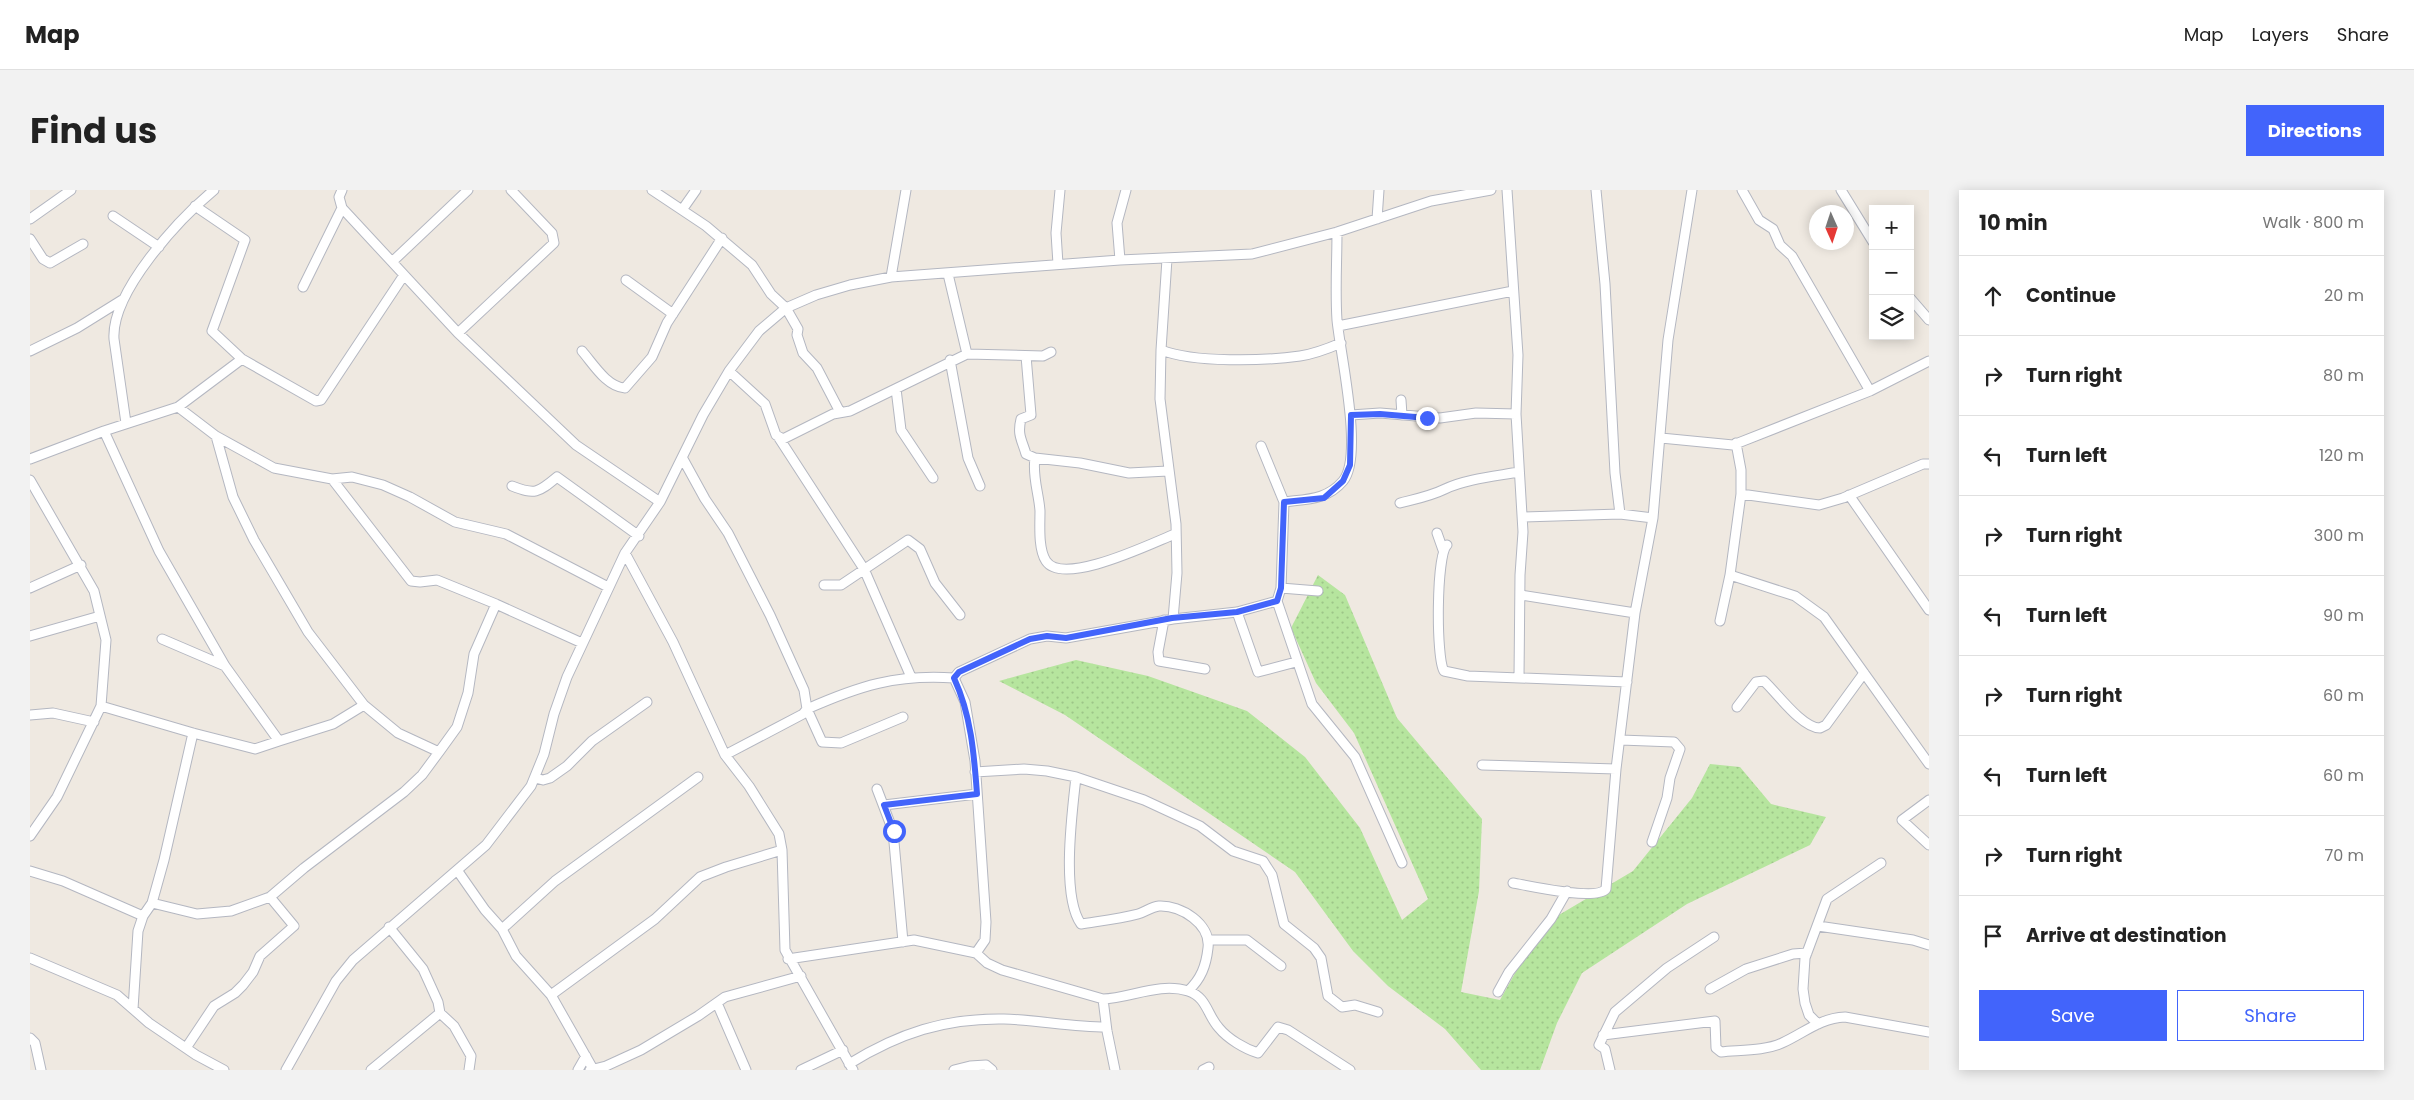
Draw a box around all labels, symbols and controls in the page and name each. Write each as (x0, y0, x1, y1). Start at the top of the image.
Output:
text: Map (25, 18, 80, 51)
text: Map (2184, 22, 2224, 47)
text: Layers (2252, 22, 2309, 47)
text: Share (2337, 22, 2389, 47)
button: Directions (2246, 105, 2384, 156)
text: Find us (30, 106, 157, 155)
north arrow (1809, 205, 1854, 250)
map controls (1869, 205, 1914, 340)
button: + (1869, 205, 1914, 250)
text: 10 min (1979, 208, 2048, 237)
text: Walk · 800 m (2263, 211, 2364, 234)
button: − (1869, 250, 1914, 295)
icon: ahead (1979, 282, 2007, 310)
text: Continue (2026, 282, 2116, 309)
text: 20 m (2324, 284, 2364, 307)
button: layers (1869, 295, 1914, 340)
icon: right (1979, 362, 2007, 390)
text: Turn right (2026, 362, 2122, 389)
text: 80 m (2323, 364, 2364, 387)
route end (1416, 407, 1439, 430)
icon: left (1979, 442, 2007, 470)
text: Turn left (2026, 442, 2107, 469)
text: 120 m (2319, 444, 2364, 467)
icon: right (1979, 522, 2007, 550)
text: Turn right (2026, 522, 2122, 549)
text: 300 m (2314, 524, 2364, 547)
icon: left (1979, 602, 2007, 630)
text: Turn left (2026, 602, 2107, 629)
text: 90 m (2323, 604, 2364, 627)
icon: right (1979, 682, 2007, 710)
text: Turn right (2026, 682, 2122, 709)
text: 60 m (2323, 684, 2364, 707)
icon: left (1979, 762, 2007, 790)
text: Turn left (2026, 762, 2107, 789)
text: 60 m (2323, 764, 2364, 787)
route start (883, 820, 906, 843)
icon: right (1979, 842, 2007, 870)
text: Turn right (2026, 842, 2122, 869)
text: 70 m (2324, 844, 2364, 867)
icon: arrive (1979, 922, 2007, 950)
text: Arrive at destination (2026, 922, 2227, 949)
button: Save (1979, 990, 2167, 1041)
button: Share (2177, 990, 2364, 1041)

